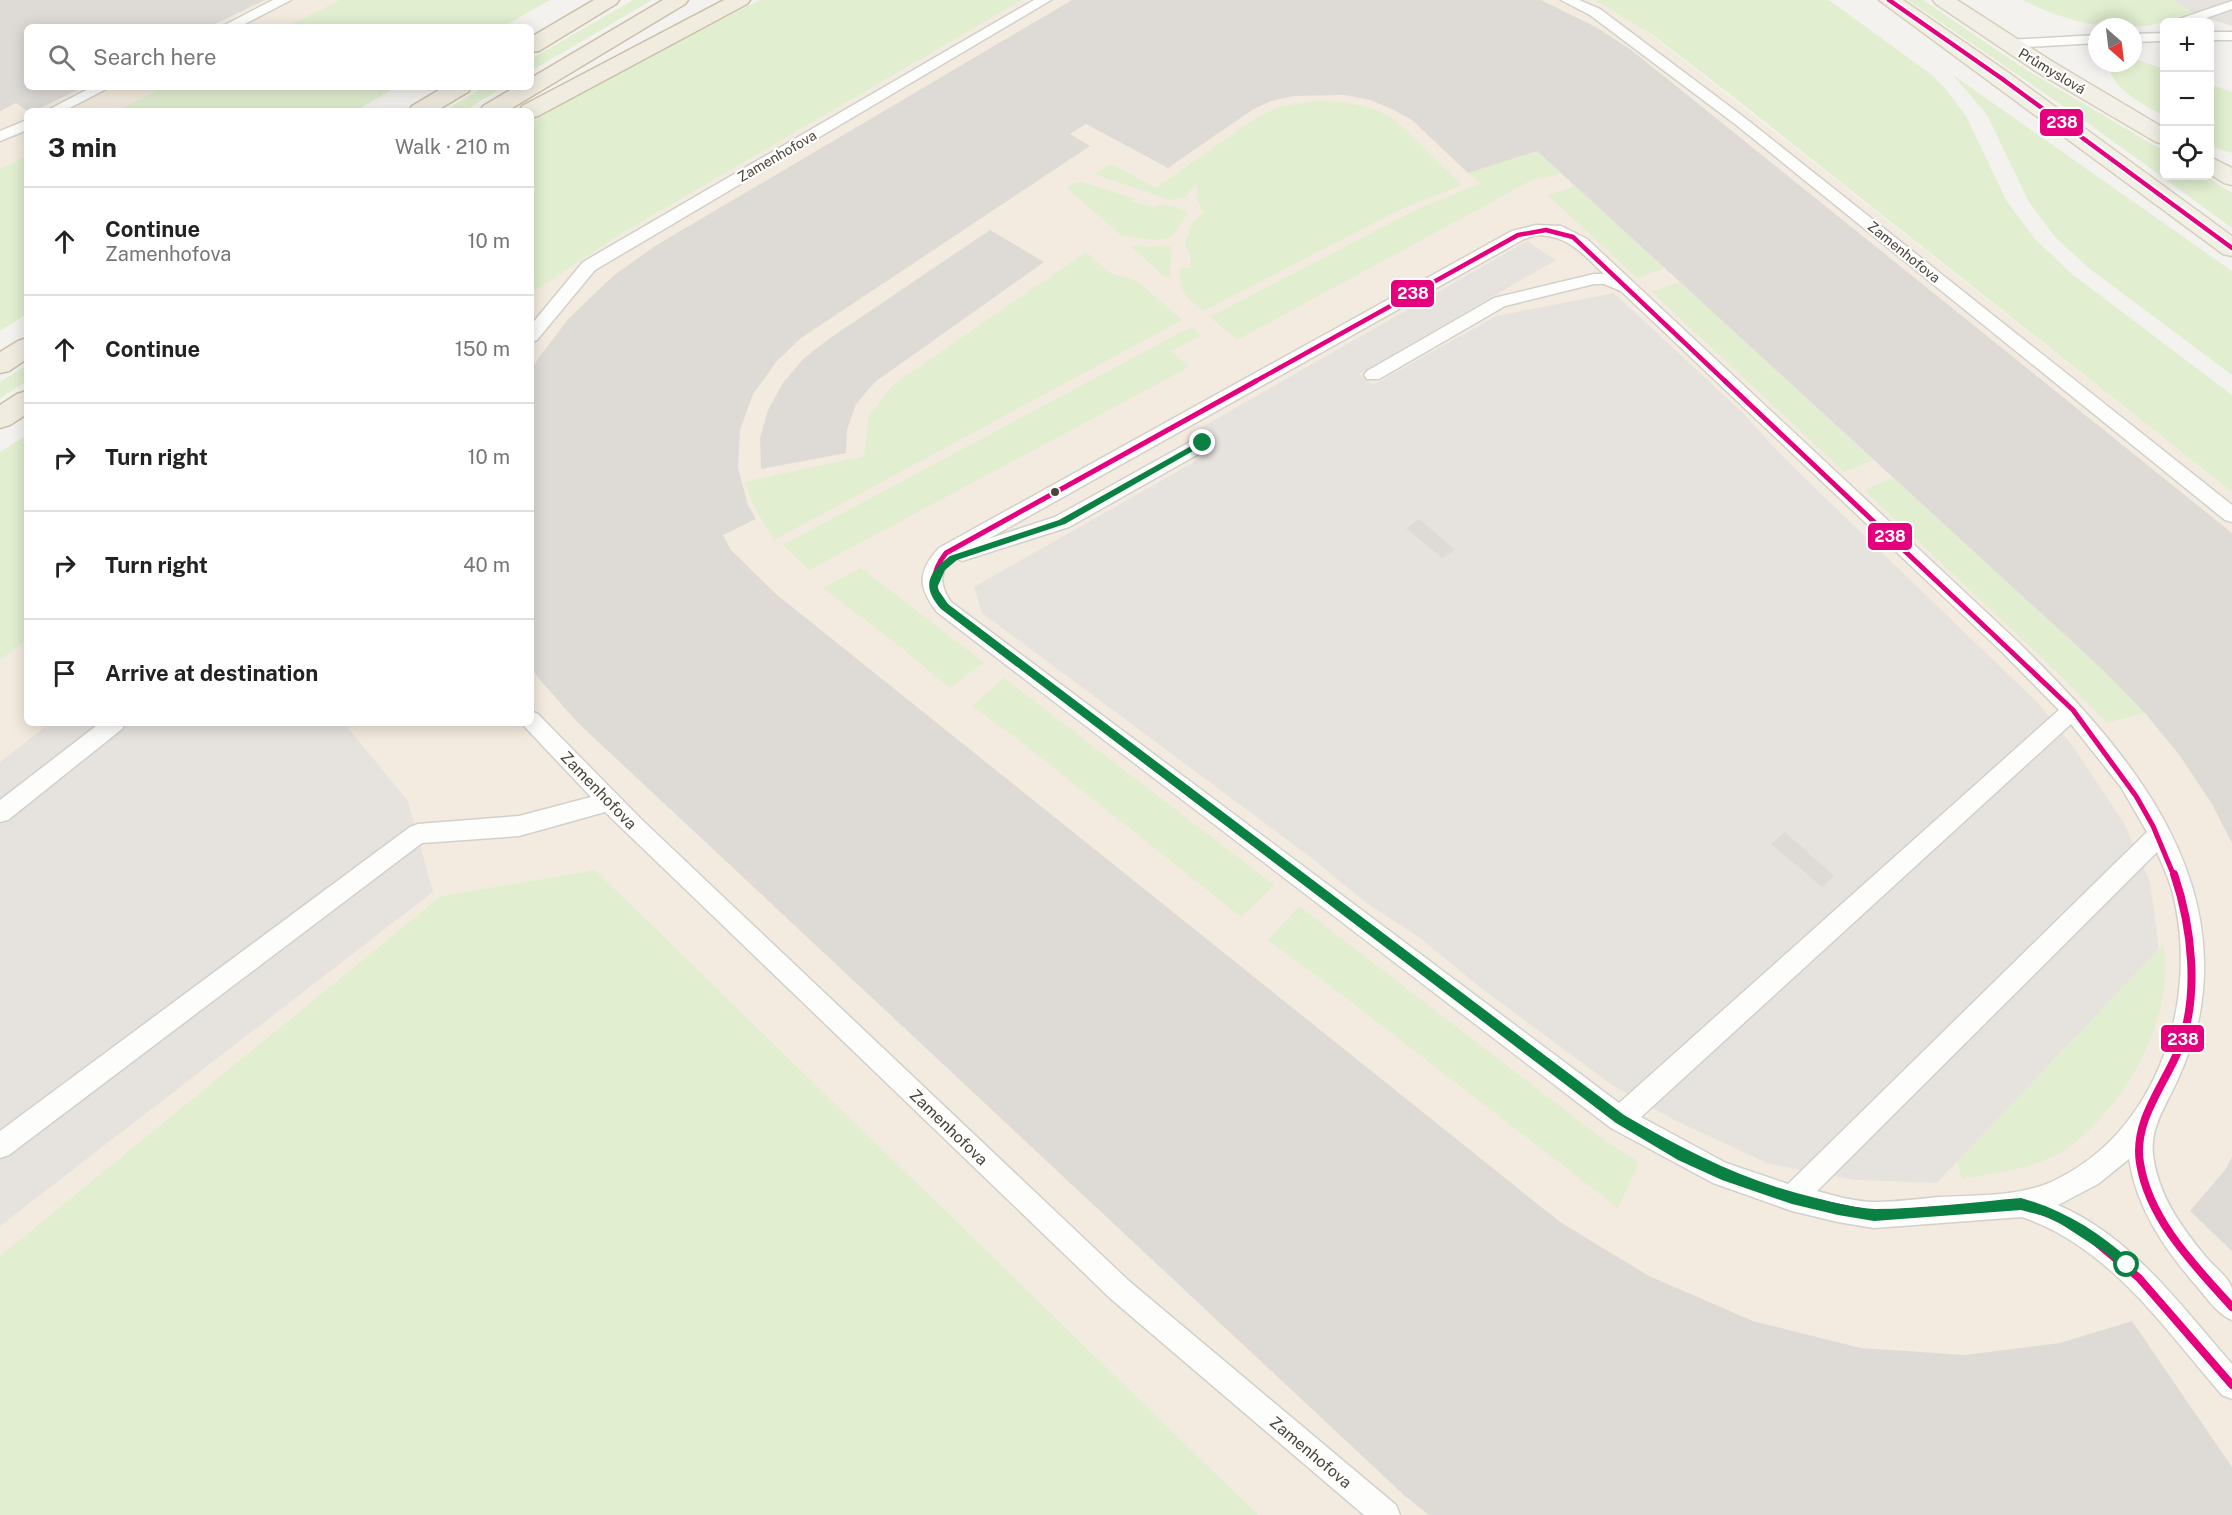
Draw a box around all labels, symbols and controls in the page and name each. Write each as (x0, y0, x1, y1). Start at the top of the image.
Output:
north arrow (2088, 18, 2142, 72)
map controls (2160, 18, 2214, 180)
button: + (2160, 18, 2214, 72)
search box (24, 24, 534, 90)
icon: search (45, 41, 78, 74)
text: Search here (93, 44, 217, 70)
street label: Průmyslová (2016, 45, 2088, 97)
button: − (2160, 72, 2214, 126)
line badge: 238 (2039, 108, 2084, 137)
text: 238 (2046, 113, 2078, 132)
button: locate (2160, 126, 2214, 180)
street label: Zamenhofova (735, 127, 819, 185)
text: 3 min (48, 132, 117, 163)
text: Walk · 210 m (395, 135, 510, 159)
text: Continue (105, 216, 200, 242)
street label: Zamenhofova (1865, 218, 1943, 286)
icon: ahead (48, 225, 81, 258)
text: 10 m (467, 229, 510, 253)
text: Zamenhofova (105, 242, 231, 266)
line badge: 238 (1390, 279, 1435, 308)
text: 238 (1397, 284, 1429, 303)
icon: ahead (48, 333, 81, 366)
text: Continue (105, 336, 200, 362)
text: 150 m (455, 337, 510, 361)
route end (1189, 429, 1215, 455)
icon: right (48, 441, 81, 474)
text: Turn right (105, 444, 208, 470)
text: 10 m (467, 445, 510, 469)
unlabelled marker (1049, 486, 1061, 498)
line badge: 238 (1867, 522, 1913, 551)
text: 238 (1874, 527, 1906, 546)
icon: right (48, 549, 81, 582)
text: Turn right (105, 552, 208, 578)
text: 40 m (463, 553, 510, 577)
icon: arrive (48, 657, 81, 690)
text: Arrive at destination (105, 660, 318, 686)
street label: Zamenhofova (557, 747, 641, 833)
line badge: 238 (2160, 1024, 2205, 1053)
text: 238 (2167, 1030, 2199, 1049)
street label: Zamenhofova (906, 1085, 992, 1169)
route start (2113, 1251, 2139, 1277)
street label: Zamenhofova (1266, 1413, 1355, 1492)

